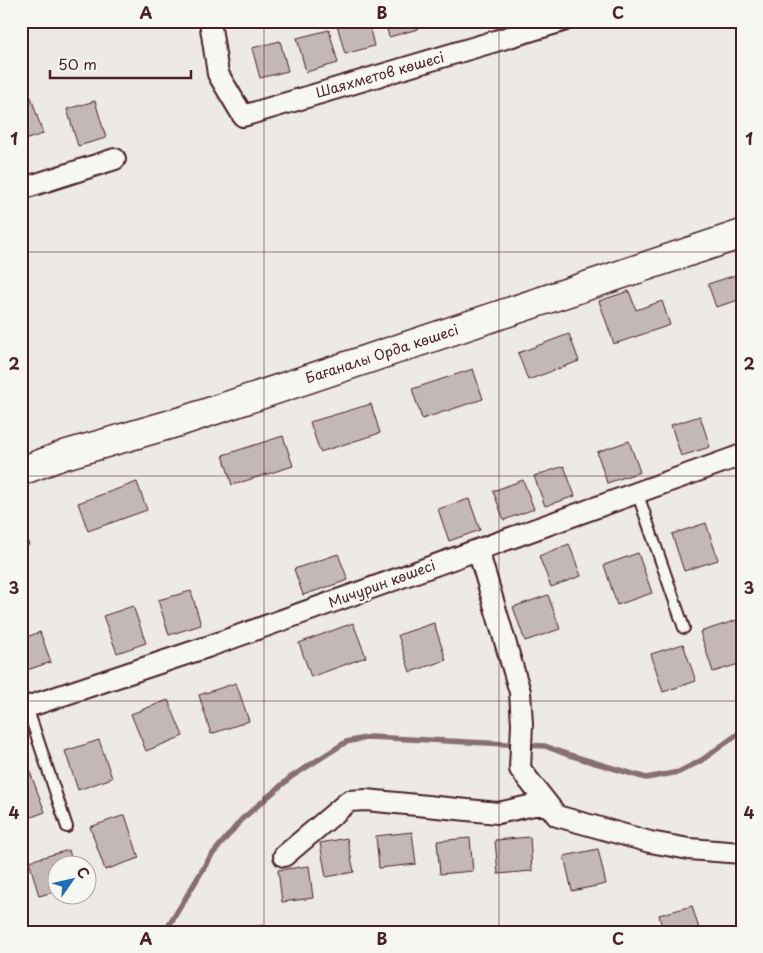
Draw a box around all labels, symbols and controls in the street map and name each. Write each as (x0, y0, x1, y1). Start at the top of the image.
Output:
text: A (140, 0, 153, 24)
text: B (377, 0, 388, 24)
text: C (612, 0, 624, 24)
street label: Шаяхметов көшесі (313, 46, 447, 103)
scale bar (50, 48, 191, 80)
text: 50 m (58, 52, 97, 75)
text: 1 (10, 126, 18, 150)
text: 1 (745, 126, 753, 150)
street label: Бағаналы Орда көшесі (303, 319, 461, 388)
text: 2 (8, 351, 20, 375)
text: 2 (743, 351, 755, 375)
street label: Мичурин көшесі (325, 554, 438, 613)
text: 3 (9, 575, 19, 599)
text: 3 (744, 575, 754, 599)
text: 4 (9, 800, 20, 824)
text: 4 (744, 800, 755, 824)
north arrow (48, 856, 98, 906)
text: С (72, 862, 95, 883)
text: A (140, 926, 153, 950)
text: B (377, 926, 388, 950)
text: C (612, 926, 624, 950)

